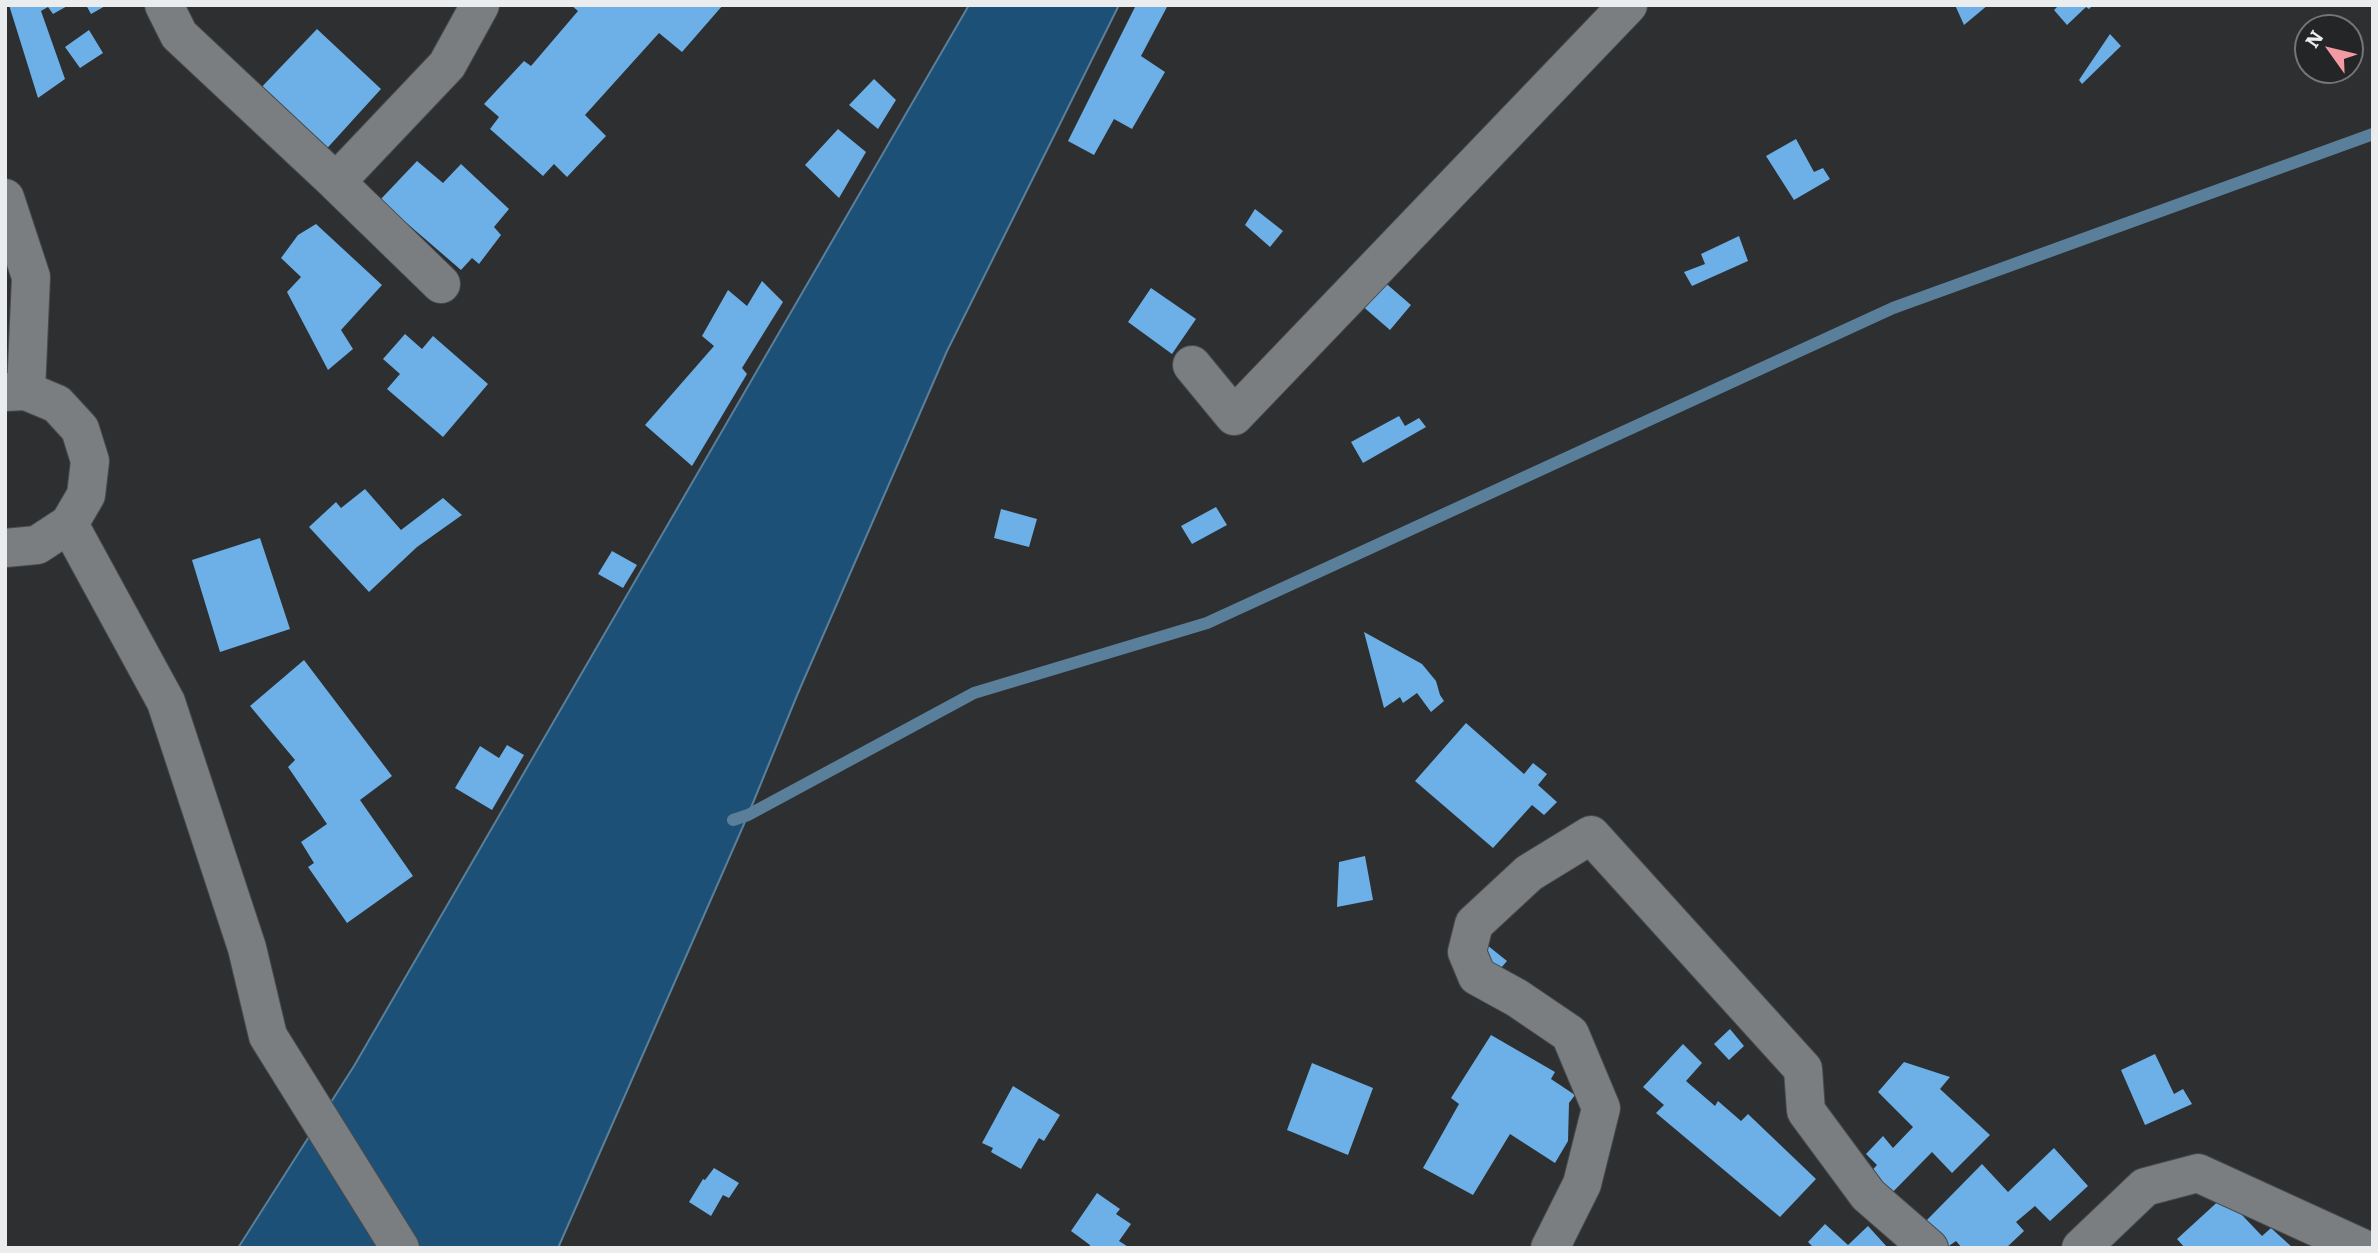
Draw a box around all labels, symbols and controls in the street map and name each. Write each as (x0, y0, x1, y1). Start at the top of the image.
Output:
north arrow (2294, 14, 2364, 84)
text: N (2297, 24, 2329, 53)

